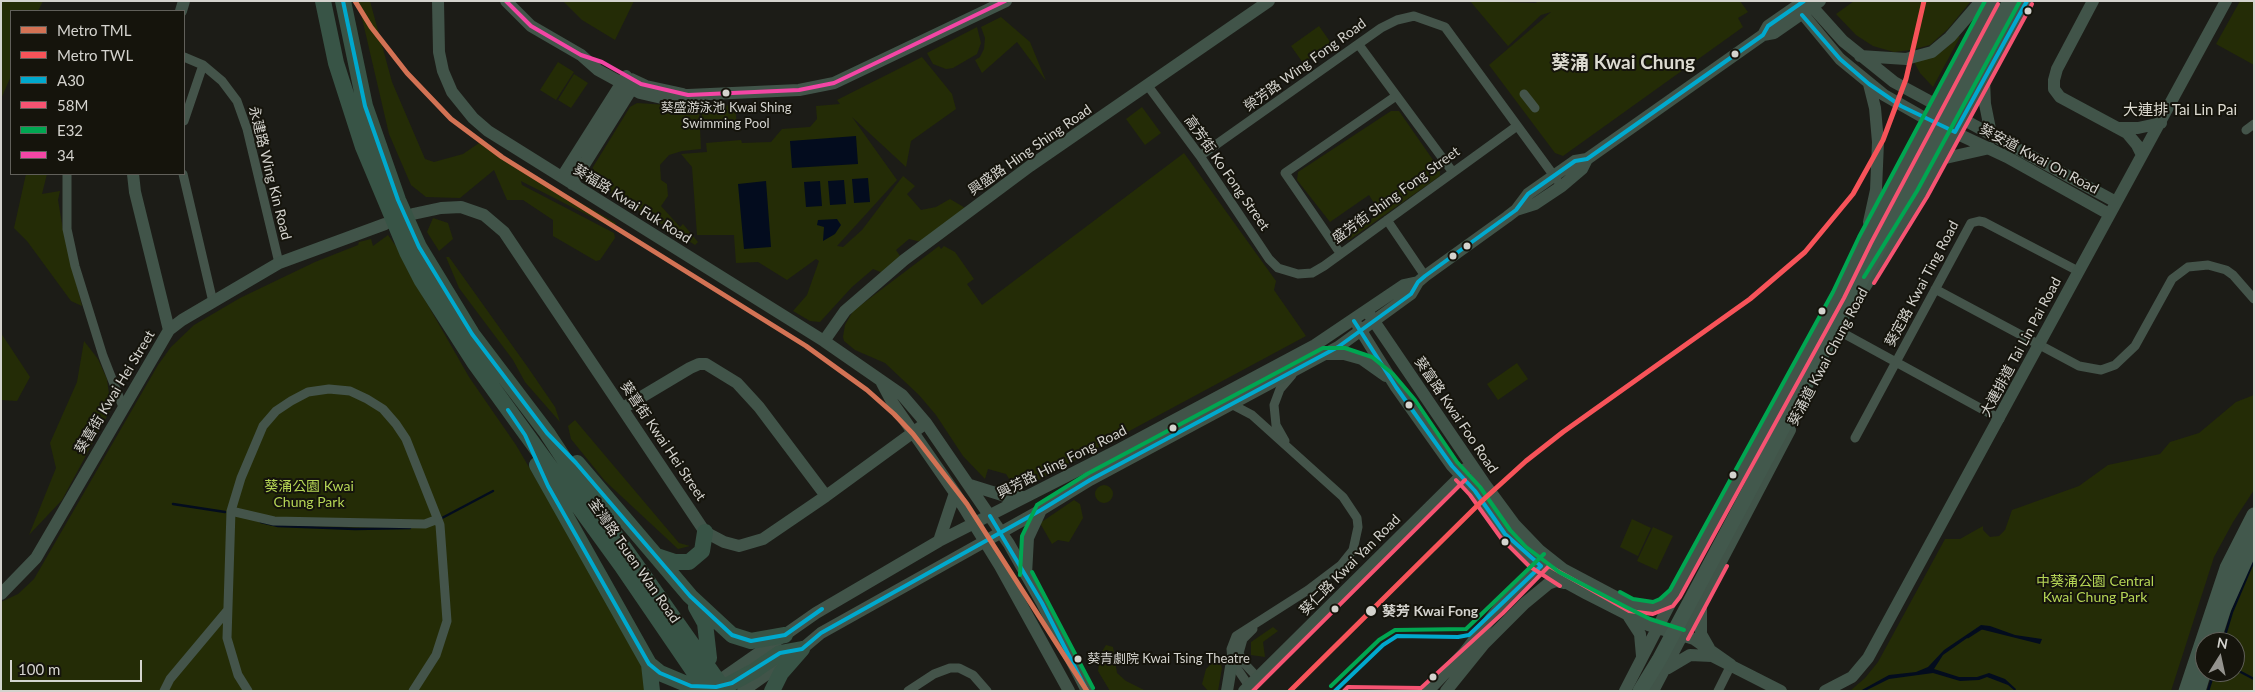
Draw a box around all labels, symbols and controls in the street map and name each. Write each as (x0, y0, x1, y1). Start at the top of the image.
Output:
unlabelled marker (2023, 6, 2033, 16)
legend (10, 10, 185, 175)
street label: 榮芳路 Wing Fong Road (1241, 15, 1369, 115)
text: Metro TML (57, 21, 131, 39)
text: Metro TWL (57, 46, 133, 64)
unlabelled marker (1730, 49, 1740, 59)
district label: 葵涌 Kwai Chung (1551, 52, 1695, 74)
text: A30 (57, 71, 85, 89)
marker: 葵盛游泳池 Kwai Shing Swimming Pool (721, 88, 731, 98)
text: 58M (57, 96, 88, 114)
place label: 葵盛游泳池 Kwai Shing Swimming Pool (661, 100, 791, 131)
street label: 興盛路 Hing Shing Road (965, 101, 1095, 199)
district label: 大連排 Tai Lin Pai (2123, 101, 2237, 119)
street label: 永建路 Wing Kin Road (245, 104, 295, 242)
street label: 高芳街 Ko Fong Street (1181, 112, 1273, 234)
street label: 葵安道 Kwai On Road (1977, 120, 2101, 198)
text: E32 (57, 121, 83, 139)
street label: 盛芳街 Shing Fong Street (1329, 143, 1463, 247)
text: 34 (57, 146, 74, 164)
street label: 葵福路 Kwai Fuk Road (570, 161, 694, 247)
street label: 葵定路 Kwai Ting Road (1882, 218, 1962, 350)
unlabelled marker (1462, 241, 1472, 251)
unlabelled marker (1448, 251, 1458, 261)
street label: 大連排道 Tai Lin Pai Road (1977, 275, 2065, 419)
street label: 葵涌道 Kwai Chung Road (1784, 285, 1872, 429)
unlabelled marker (1817, 306, 1827, 316)
street label: 葵喜街 Kwai Hei Street (72, 327, 158, 457)
street label: 葵富路 Kwai Foo Road (1411, 354, 1501, 476)
street label: 葵喜街 Kwai Hei Street (617, 378, 709, 504)
unlabelled marker (1404, 400, 1414, 410)
street label: 興芳路 Hing Fong Road (994, 422, 1130, 502)
unlabelled marker (1168, 423, 1178, 433)
unlabelled marker (1728, 470, 1738, 480)
park label: 葵涌公園 Kwai Chung Park (264, 478, 354, 511)
street label: 荃灣路 Tsuen Wan Road (585, 496, 683, 626)
street label: 葵仁路 Kwai Yan Road (1296, 511, 1404, 619)
unlabelled marker (1500, 537, 1510, 547)
park label: 中葵涌公園 Central Kwai Chung Park (2036, 573, 2154, 606)
place label: 葵芳 Kwai Fong (1382, 603, 1478, 619)
unlabelled marker (1330, 604, 1340, 614)
marker: 葵芳 Kwai Fong (1364, 604, 1378, 618)
north arrow (2195, 632, 2245, 682)
text: N (2216, 633, 2229, 652)
scale bar (12, 650, 145, 682)
place label: 葵青劇院 Kwai Tsing Theatre (1087, 651, 1250, 667)
marker: 葵青劇院 Kwai Tsing Theatre (1073, 654, 1083, 664)
text: 100 m (18, 660, 60, 678)
unlabelled marker (1428, 672, 1438, 682)

